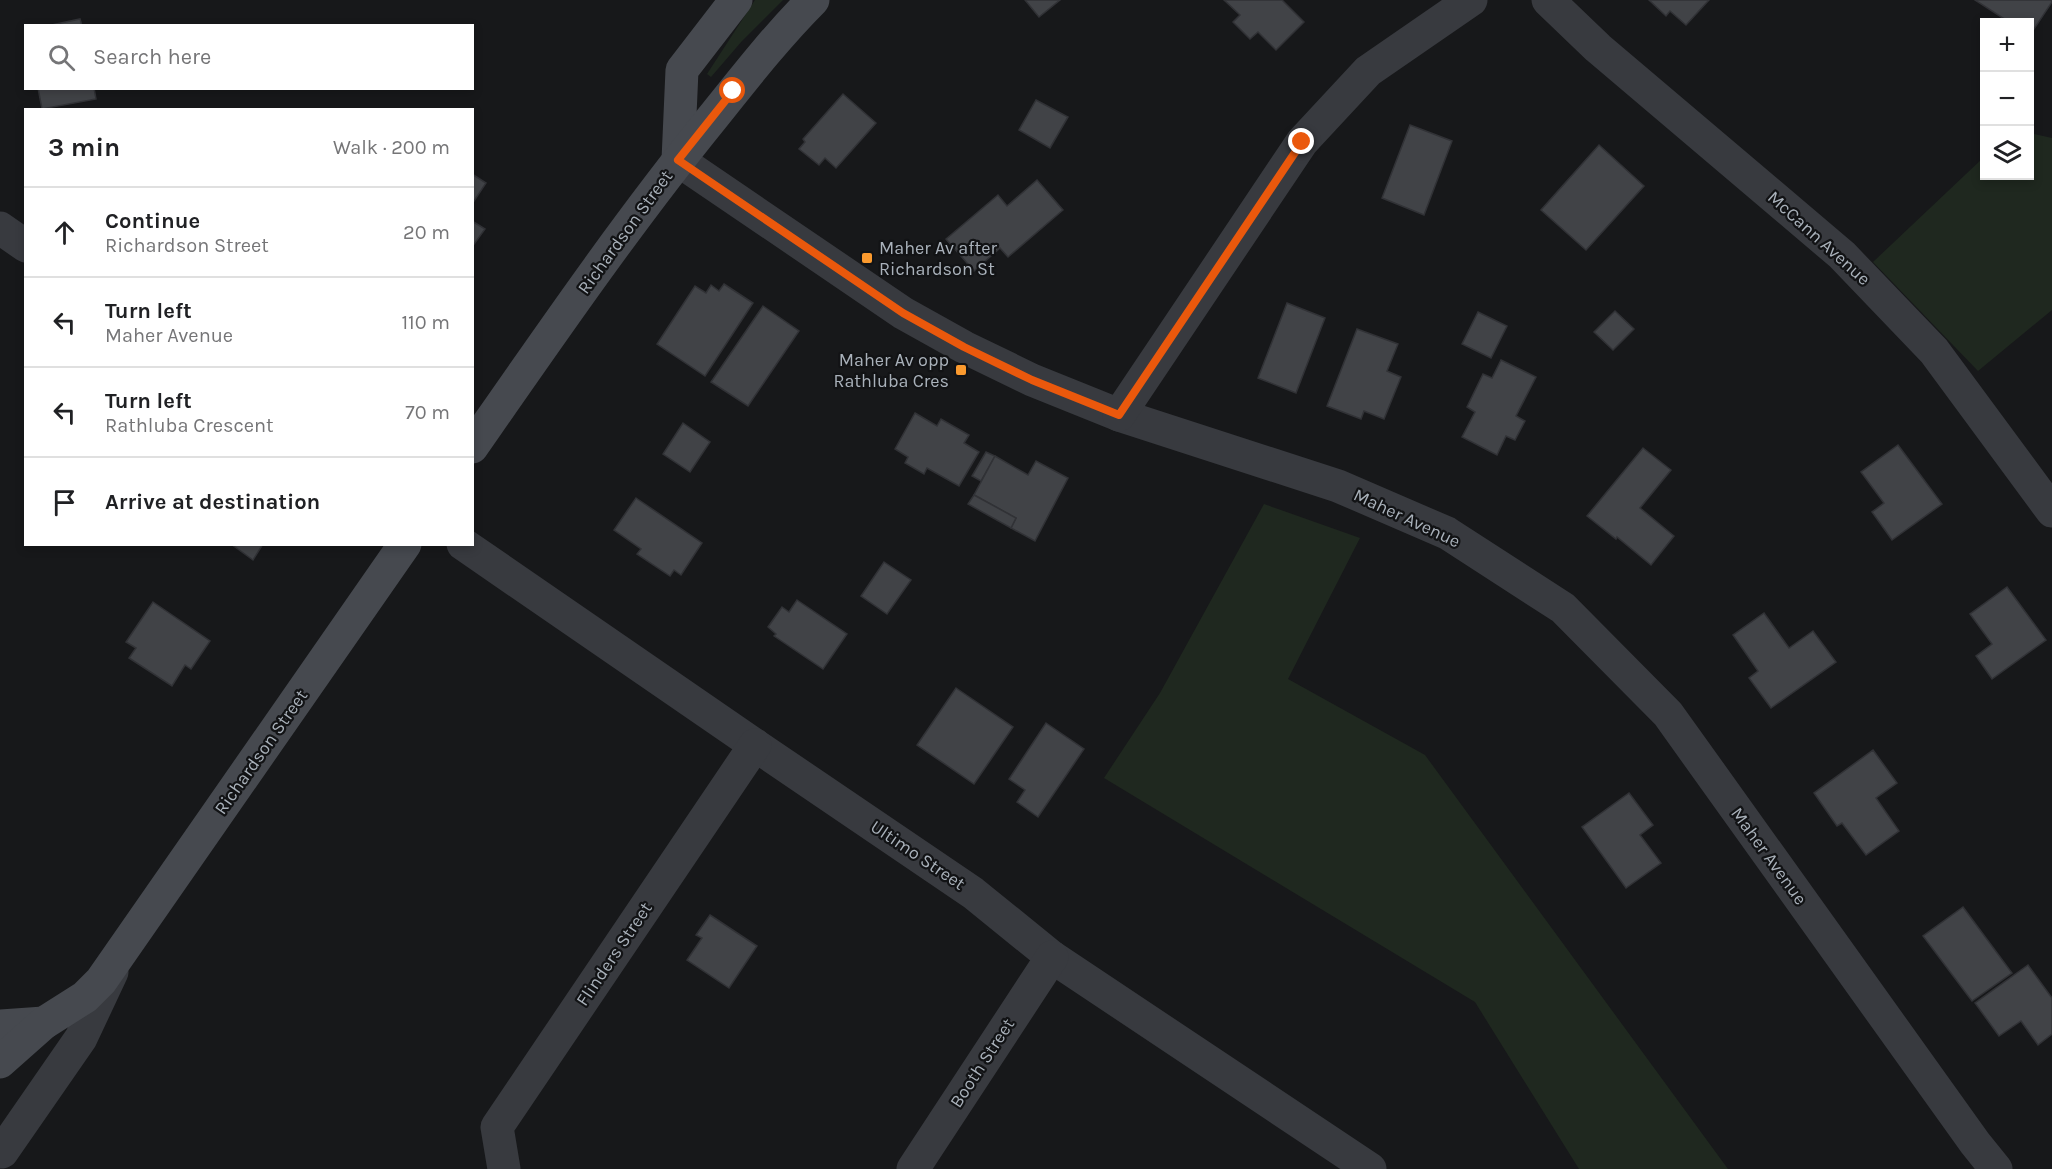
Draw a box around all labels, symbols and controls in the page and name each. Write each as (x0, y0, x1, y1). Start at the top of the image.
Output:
map controls (1980, 18, 2034, 180)
button: + (1980, 18, 2034, 72)
search box (24, 24, 474, 90)
icon: search (45, 41, 78, 74)
text: Search here (93, 44, 211, 70)
button: − (1980, 72, 2034, 126)
route start (719, 77, 745, 103)
button: layers (1980, 126, 2034, 180)
route end (1288, 128, 1314, 154)
text: 3 min (48, 132, 120, 163)
text: Walk · 200 m (333, 136, 450, 159)
street label: Richardson Street (573, 166, 677, 298)
street label: McCann Avenue (1763, 186, 1875, 290)
text: Continue (105, 208, 200, 234)
icon: ahead (48, 216, 81, 249)
text: 20 m (403, 221, 450, 244)
text: Richardson Street (105, 234, 269, 257)
place label: Maher Av after Richardson St (879, 237, 997, 280)
marker: Maher Av after Richardson St (860, 251, 874, 265)
text: Turn left (105, 298, 192, 324)
icon: left (48, 306, 81, 339)
text: 110 m (401, 311, 450, 334)
text: Maher Avenue (105, 324, 233, 347)
place label: Maher Av opp Rathluba Cres (833, 349, 949, 392)
marker: Maher Av opp Rathluba Cres (954, 363, 968, 377)
text: Turn left (105, 388, 192, 414)
icon: left (48, 396, 81, 429)
text: 70 m (405, 401, 450, 424)
text: Rathluba Crescent (105, 414, 274, 437)
street label: Maher Avenue (1350, 484, 1464, 552)
icon: arrive (48, 486, 81, 519)
text: Arrive at destination (105, 489, 320, 515)
street label: Richardson Street (210, 685, 312, 819)
street label: Maher Avenue (1726, 803, 1812, 909)
street label: Ultimo Street (867, 815, 970, 895)
street label: Flinders Street (571, 898, 657, 1010)
street label: Booth Street (945, 1014, 1019, 1112)

